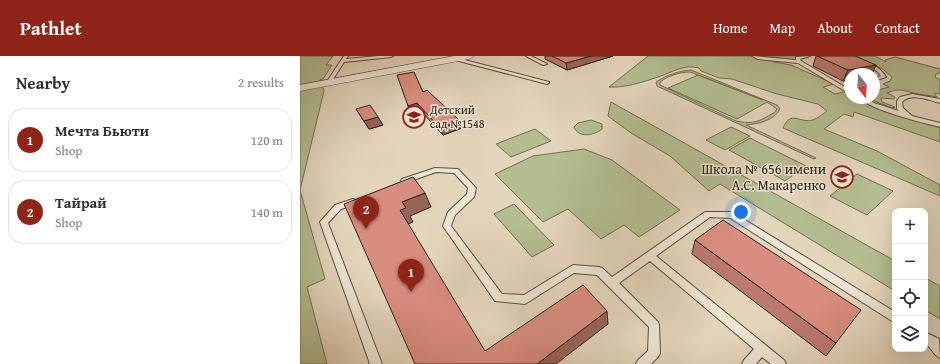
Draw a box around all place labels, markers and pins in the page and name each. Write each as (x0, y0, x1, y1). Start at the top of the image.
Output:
place label: Детский сад №1548 (429, 101, 485, 132)
school or university icon: Детский сад №1548 (401, 104, 427, 130)
place label: Школа № 656 имени А.С. Макаренко (701, 159, 826, 195)
school or university icon: Школа № 656 имени А.С. Макаренко (829, 164, 855, 190)
pin: 2 (353, 196, 379, 229)
pin: 1 (398, 259, 424, 292)

